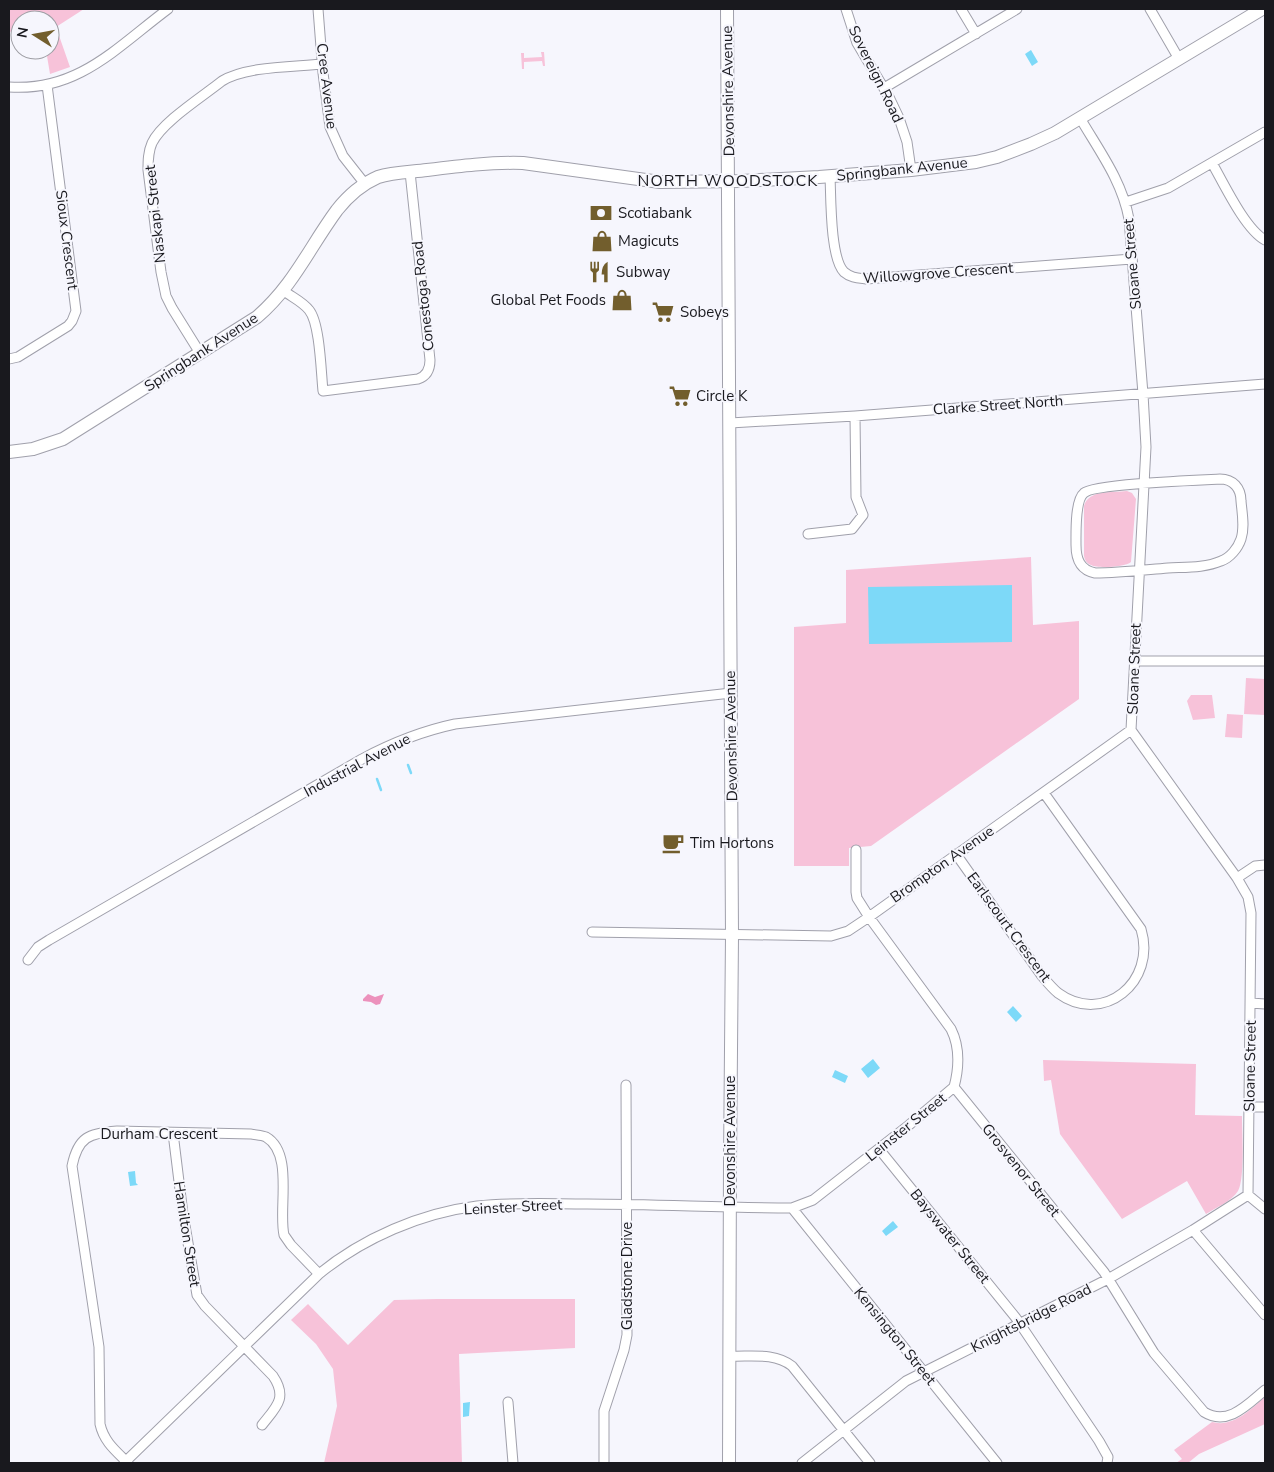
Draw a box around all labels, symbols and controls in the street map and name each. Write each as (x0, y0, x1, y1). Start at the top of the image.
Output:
north arrow (10, 10, 60, 60)
street label: Sovereign Road (844, 22, 908, 126)
street label: Devonshire Avenue (717, 25, 739, 157)
text: N (12, 26, 33, 40)
street label: Cree Avenue (312, 42, 342, 130)
street label: Springbank Avenue (835, 152, 969, 186)
street label: Naskapi Street (140, 163, 170, 264)
district label: NORTH WOODSTOCK (638, 170, 818, 192)
street label: Sioux Crescent (51, 189, 83, 292)
bank icon: Scotiabank (588, 200, 614, 226)
place label: Scotiabank (618, 203, 692, 223)
street label: Sloane Street (1118, 217, 1146, 310)
shop icon: Magicuts (589, 228, 615, 254)
place label: Magicuts (618, 231, 679, 251)
street label: Conestoga Road (407, 240, 439, 352)
street label: Willowgrove Crescent (862, 258, 1014, 288)
restaurant icon: Subway (586, 259, 612, 285)
place label: Subway (616, 262, 671, 282)
shop icon: Global Pet Foods (609, 287, 635, 313)
place label: Global Pet Foods (491, 290, 606, 310)
supermarket icon: Sobeys (650, 299, 676, 325)
place label: Sobeys (680, 302, 729, 322)
street label: Springbank Avenue (140, 308, 262, 396)
supermarket icon: Circle K (667, 383, 693, 409)
place label: Circle K (696, 386, 748, 406)
street label: Clarke Street North (932, 390, 1064, 420)
street label: Sloane Street (1122, 622, 1146, 715)
street label: Devonshire Avenue (720, 670, 742, 802)
street label: Industrial Avenue (300, 728, 414, 802)
street label: Brompton Avenue (886, 821, 998, 907)
cafe icon: Tim Hortons (660, 830, 686, 856)
place label: Tim Hortons (690, 833, 774, 853)
street label: Earlscourt Crescent (962, 868, 1056, 986)
street label: Sloane Street (1239, 1020, 1261, 1112)
street label: Devonshire Avenue (720, 1076, 740, 1206)
street label: Leinster Street (861, 1088, 951, 1166)
street label: Grosvenor Street (977, 1119, 1065, 1221)
street label: Durham Crescent (100, 1124, 218, 1144)
street label: Hamilton Street (169, 1180, 205, 1289)
street label: Bayswater Street (906, 1184, 995, 1288)
street label: Leinster Street (463, 1194, 563, 1220)
street label: Gladstone Drive (617, 1222, 637, 1330)
street label: Knightsbridge Road (967, 1279, 1095, 1357)
street label: Kensington Street (849, 1283, 941, 1390)

